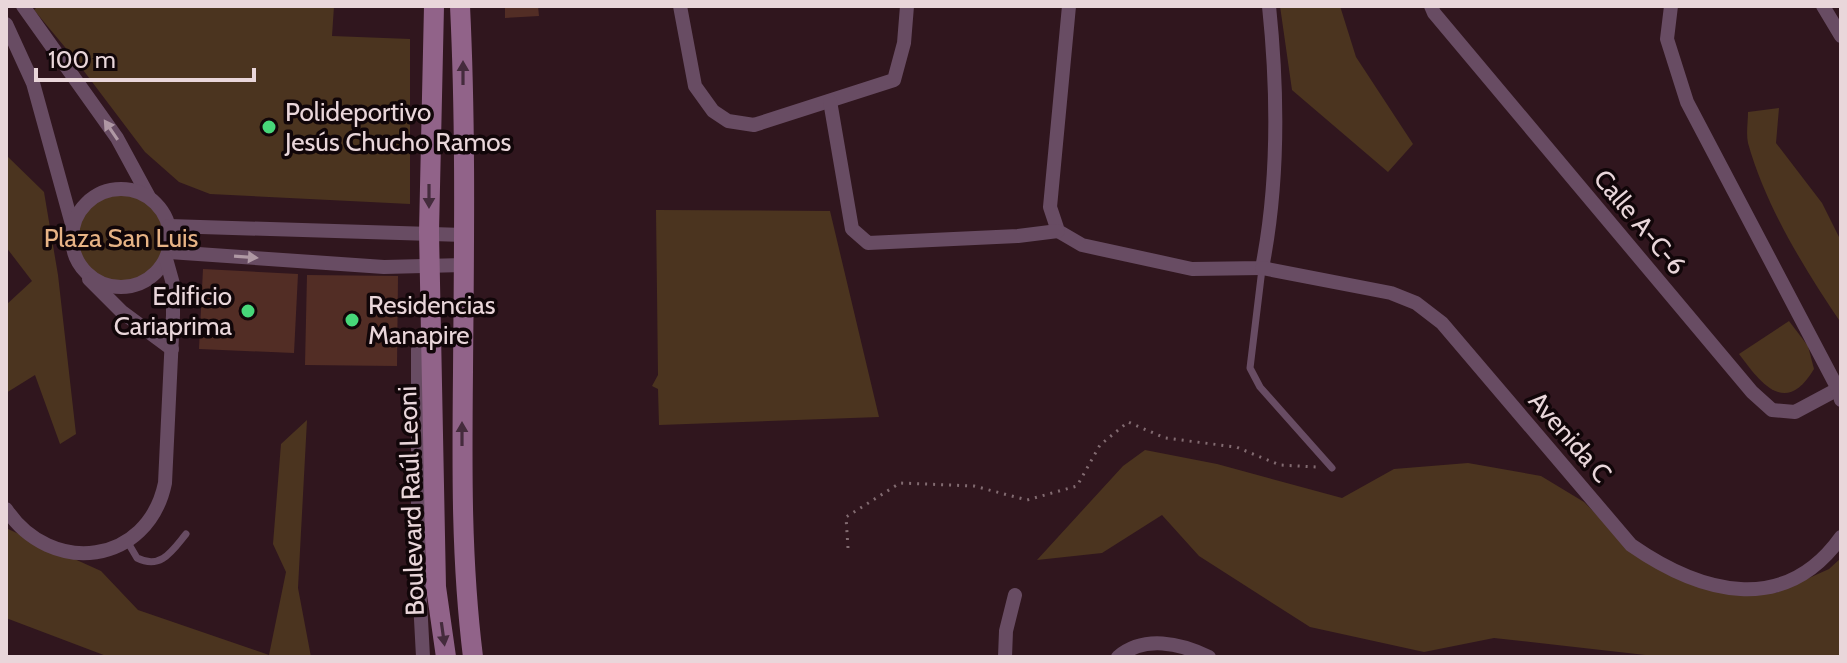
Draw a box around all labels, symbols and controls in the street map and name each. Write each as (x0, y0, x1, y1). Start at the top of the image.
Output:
scale bar (36, 32, 254, 82)
text: 100 m (48, 45, 116, 74)
one-way arrow (457, 60, 469, 85)
place label: Polideportivo Jesús Chucho Ramos (284, 96, 511, 158)
marker: Polideportivo Jesús Chucho Ramos (260, 118, 278, 136)
one-way arrow (104, 119, 119, 140)
street label: Calle A-C-6 (1587, 163, 1693, 281)
one-way arrow (423, 184, 435, 209)
park label: Plaza San Luis (44, 222, 199, 254)
one-way arrow (234, 251, 259, 264)
place label: Edificio Cariaprima (114, 280, 233, 342)
place label: Residencias Manapire (368, 289, 496, 351)
marker: Edificio Cariaprima (239, 302, 257, 320)
marker: Residencias Manapire (343, 311, 361, 329)
street label: Avenida C (1522, 385, 1618, 489)
street label: Boulevard Raúl Leoni (391, 386, 431, 616)
one-way arrow (456, 421, 469, 446)
one-way arrow (437, 622, 450, 647)

